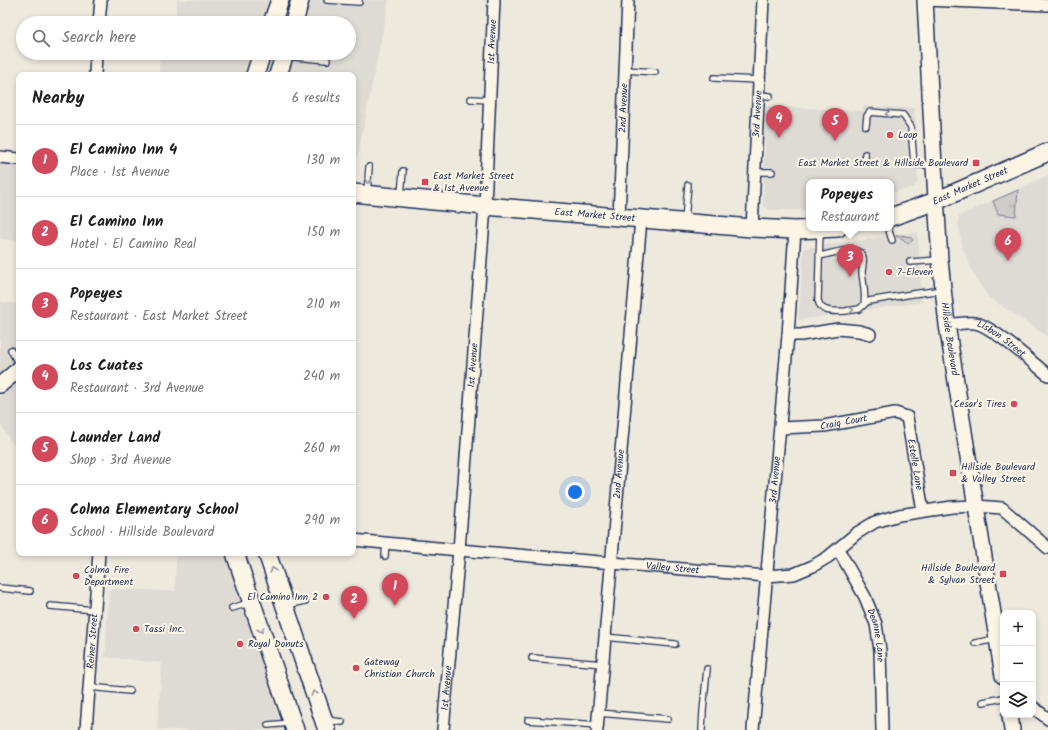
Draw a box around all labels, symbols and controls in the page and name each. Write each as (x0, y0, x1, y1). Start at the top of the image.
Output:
search box (16, 16, 356, 60)
street label: 1st Avenue (483, 19, 501, 65)
text: Search here (62, 26, 136, 50)
icon: search (30, 27, 52, 49)
street label: 2nd Avenue (614, 82, 633, 133)
text: Nearby (32, 85, 84, 112)
text: 6 results (292, 88, 340, 109)
street label: 3rd Avenue (748, 90, 767, 138)
pin: 4 (766, 105, 792, 138)
pin: 5 (822, 108, 848, 141)
one-way arrow (885, 110, 891, 119)
place label: Loop (898, 127, 918, 143)
marker: Loop (885, 130, 895, 140)
text: El Camino Inn 4 (70, 138, 177, 162)
text: 1 (43, 150, 47, 171)
text: 130 m (306, 150, 340, 171)
place label: East Market Street & Hillside Boulevard (798, 155, 969, 171)
marker: East Market Street & Hillside Boulevard (971, 158, 981, 168)
text: Place · 1st Avenue (70, 162, 170, 183)
street label: East Market Street (930, 162, 1011, 210)
place label: East Market Street & 1st Avenue (433, 168, 514, 196)
marker: East Market Street & 1st Avenue (420, 177, 430, 187)
one-way arrow (364, 178, 373, 184)
popup (806, 179, 894, 231)
text: Popeyes (821, 183, 873, 207)
street label: East Market Street (554, 204, 636, 226)
text: Restaurant (821, 207, 879, 228)
text: El Camino Inn (70, 210, 163, 234)
text: 2 (41, 222, 49, 243)
text: 150 m (307, 222, 340, 243)
pin: 6 (995, 228, 1021, 261)
text: Hotel · El Camino Real (70, 234, 196, 255)
pin: 3 (837, 244, 863, 277)
place label: 7-Eleven (897, 264, 933, 280)
marker: 7-Eleven (884, 267, 894, 277)
text: Popeyes (70, 282, 123, 306)
text: 3 (41, 294, 49, 315)
text: 210 m (306, 294, 340, 315)
street label: Hillside Boulevard (937, 301, 963, 378)
text: Restaurant · East Market Street (70, 306, 248, 327)
one-way arrow (848, 306, 855, 315)
street label: Lisbon Street (974, 316, 1029, 361)
street label: 1st Avenue (463, 342, 483, 388)
text: Los Cuates (70, 354, 143, 378)
text: 4 (41, 366, 49, 387)
text: 240 m (303, 366, 340, 387)
text: Restaurant · 3rd Avenue (70, 378, 204, 399)
place label: Cesar's Tires (954, 396, 1007, 412)
marker: Cesar's Tires (1009, 399, 1019, 409)
street label: Craig Court (820, 410, 869, 434)
text: Launder Land (70, 426, 160, 450)
street label: Estelle Lane (903, 437, 927, 492)
text: 5 (42, 438, 48, 459)
text: 260 m (303, 438, 340, 459)
street label: 2nd Avenue (609, 448, 629, 499)
text: Shop · 3rd Avenue (70, 450, 171, 471)
street label: 3rd Avenue (765, 455, 785, 504)
place label: Hillside Boulevard & Valley Street (961, 459, 1036, 487)
marker: Hillside Boulevard & Valley Street (948, 468, 958, 478)
your location (565, 482, 585, 502)
text: Colma Elementary School (70, 498, 238, 522)
text: 6 (41, 510, 49, 531)
text: 290 m (304, 510, 340, 531)
text: School · Hillside Boulevard (70, 522, 214, 543)
street label: Valley Street (645, 558, 700, 578)
place label: Hillside Boulevard & Sylvan Street (921, 560, 996, 588)
place label: Colma Fire Department (84, 562, 133, 590)
one-way arrow (269, 566, 277, 573)
marker: Hillside Boulevard & Sylvan Street (998, 569, 1008, 579)
marker: Colma Fire Department (71, 571, 81, 581)
pin: 1 (382, 573, 408, 606)
pin: 2 (341, 586, 367, 619)
place label: El Camino Inn 2 (247, 589, 318, 605)
marker: El Camino Inn 2 (321, 592, 331, 602)
street label: Deanne Lane (862, 606, 888, 663)
map controls (1000, 610, 1036, 718)
button: + (1000, 610, 1036, 646)
street label: Reiner Street (83, 613, 103, 669)
place label: Tassi Inc. (144, 621, 184, 637)
marker: Tassi Inc. (131, 624, 141, 634)
one-way arrow (256, 626, 265, 633)
place label: Royal Donuts (248, 636, 304, 652)
marker: Royal Donuts (235, 639, 245, 649)
button: − (1000, 646, 1036, 682)
place label: Gateway Christian Church (364, 654, 435, 682)
marker: Gateway Christian Church (351, 663, 361, 673)
street label: 1st Avenue (437, 665, 457, 711)
button: layers (1000, 682, 1036, 718)
one-way arrow (310, 690, 319, 697)

